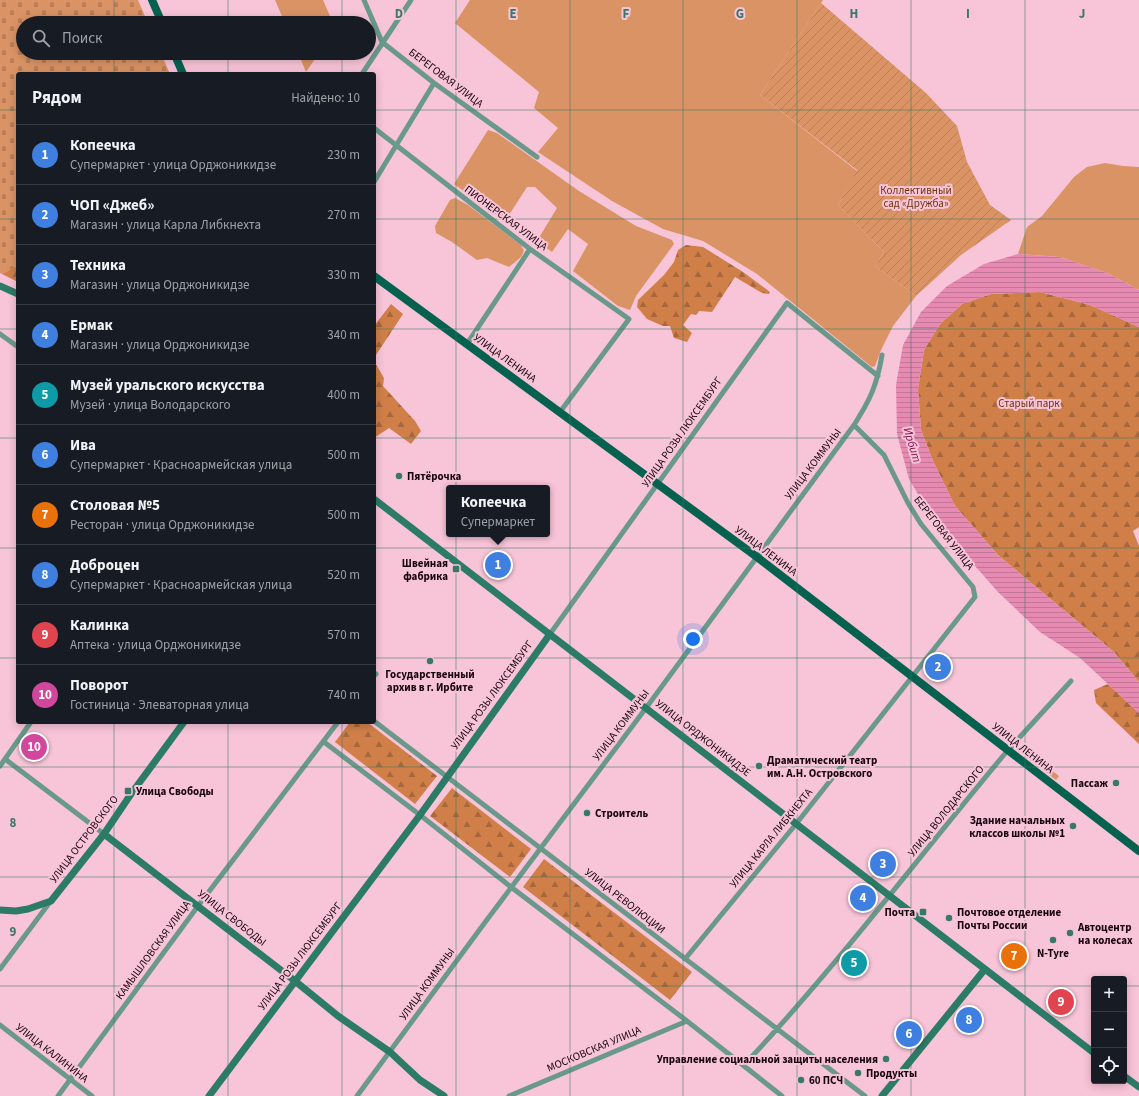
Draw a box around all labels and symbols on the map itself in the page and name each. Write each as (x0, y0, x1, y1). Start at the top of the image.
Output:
text: D (395, 5, 403, 23)
text: E (509, 5, 517, 23)
text: F (623, 5, 630, 23)
text: G (736, 5, 744, 23)
text: H (850, 5, 858, 23)
text: I (966, 5, 970, 23)
text: J (1079, 5, 1085, 23)
street label: БЕРЕГОВАЯ УЛИЦА (406, 45, 486, 111)
street label: ПИОНЕРСКАЯ УЛИЦА (461, 182, 551, 254)
park label: Коллективный сад «Дружба» (880, 183, 952, 211)
street label: УЛИЦА ЛЕНИНА (470, 330, 540, 386)
street label: УЛИЦА РОЗЫ ЛЮКСЕМБУРГ (638, 373, 726, 490)
park label: Старый парк (998, 396, 1060, 411)
street label: УЛИЦА КОММУНЫ (781, 425, 845, 503)
water label: Ирбит (899, 425, 925, 465)
place label: Пятёрочка (407, 469, 462, 484)
marker: Пятёрочка (394, 471, 404, 481)
street label: БЕРЕГОВАЯ УЛИЦА (910, 493, 978, 573)
street label: УЛИЦА ЛЕНИНА (732, 523, 800, 579)
pin: 1 (485, 550, 511, 580)
place label: Швейная фабрика (402, 556, 448, 584)
marker: Швейная фабрика (451, 564, 461, 574)
your location (683, 629, 703, 649)
street label: УЛИЦА РОЗЫ ЛЮКСЕМБУРГ (447, 637, 537, 753)
pin: 2 (925, 652, 951, 682)
marker: Государственный архив в г. Ирбите (425, 656, 435, 666)
place label: Государственный архив в г. Ирбите (385, 667, 475, 695)
street label: УЛИЦА КОММУНЫ (589, 686, 653, 764)
street label: УЛИЦА ОРДЖОНИКИДЗЕ (652, 696, 754, 780)
street label: УЛИЦА ЛЕНИНА (989, 719, 1057, 777)
pin: 10 (21, 732, 47, 762)
place label: Драматический театр им. А.Н. Островского (767, 753, 877, 781)
marker: Драматический театр им. А.Н. Островского (754, 761, 764, 771)
street label: УЛИЦА ВОЛОДАРСКОГО (904, 762, 988, 860)
place label: Пассаж (1071, 776, 1109, 791)
marker: Пассаж (1111, 778, 1121, 788)
place label: Улица Свободы (136, 784, 214, 799)
street label: УЛИЦА КАРЛА ЛИБКНЕХТА (726, 785, 816, 891)
marker: Улица Свободы (123, 786, 133, 796)
street label: УЛИЦА ОСТРОВСКОГО (46, 792, 122, 886)
place label: Строитель (595, 806, 648, 821)
marker: Строитель (582, 808, 592, 818)
place label: Здание начальных классов школы №1 (969, 813, 1065, 841)
text: 8 (10, 814, 17, 832)
marker: Здание начальных классов школы №1 (1068, 821, 1078, 831)
pin: 3 (870, 849, 896, 879)
street label: УЛИЦА РЕВОЛЮЦИИ (582, 865, 668, 937)
pin: 4 (850, 883, 876, 913)
street label: УЛИЦА СВОБОДЫ (194, 886, 270, 950)
street label: КАМЫШЛОВСКАЯ УЛИЦА (112, 897, 194, 1003)
street label: УЛИЦА РОЗЫ ЛЮКСЕМБУРГ (254, 899, 346, 1013)
place label: Почта (885, 905, 915, 920)
place label: Почтовое отделение Почты России (957, 905, 1061, 933)
marker: Почта (918, 907, 928, 917)
marker: Почтовое отделение Почты России (944, 913, 954, 923)
place label: Автоцентр на колесах (1077, 920, 1133, 948)
text: 9 (10, 923, 17, 941)
marker: Автоцентр на колесах (1065, 928, 1075, 938)
marker: N-Tyre (1048, 935, 1058, 945)
pin: 7 (1001, 941, 1027, 971)
street label: УЛИЦА КОММУНЫ (396, 945, 458, 1023)
place label: N-Tyre (1037, 946, 1069, 961)
pin: 5 (841, 948, 867, 978)
pin: 9 (1048, 987, 1074, 1017)
pin: 8 (956, 1005, 982, 1035)
pin: 6 (896, 1019, 922, 1049)
street label: УЛИЦА КАЛИНИНА (12, 1020, 92, 1086)
street label: МОСКОВСКАЯ УЛИЦА (545, 1022, 643, 1076)
place label: Управление социальной защиты населения (657, 1052, 878, 1067)
marker: Управление социальной защиты населения (881, 1054, 891, 1064)
place label: Продукты (866, 1066, 917, 1081)
marker: Продукты (853, 1068, 863, 1078)
place label: 60 ПСЧ (809, 1073, 843, 1088)
marker: 60 ПСЧ (796, 1075, 806, 1085)

